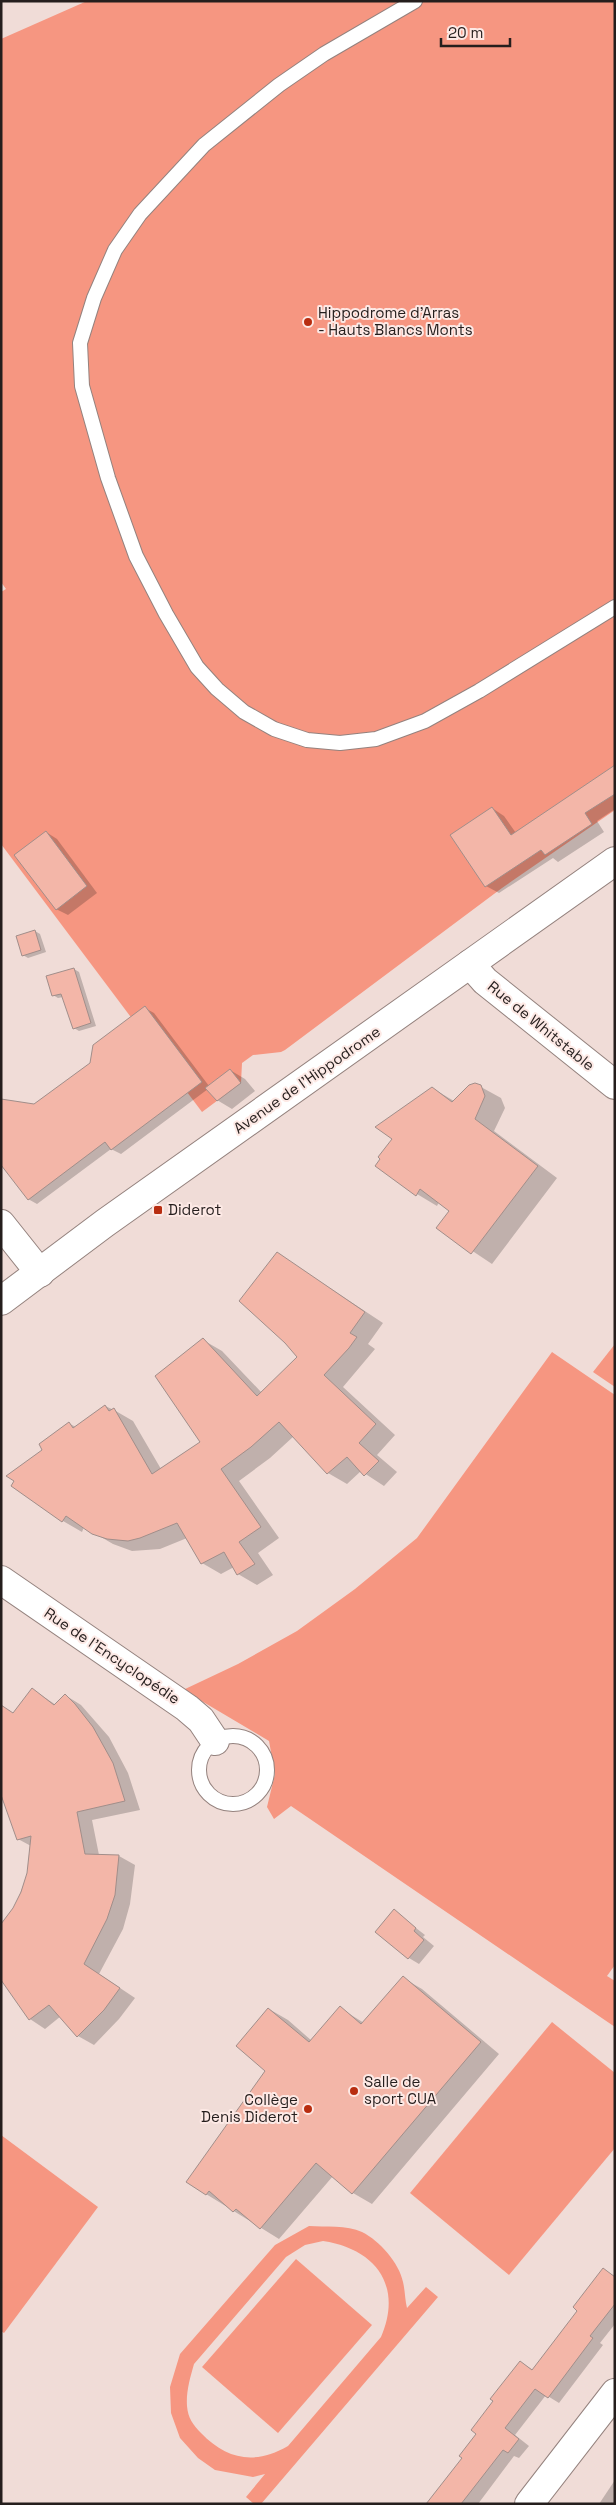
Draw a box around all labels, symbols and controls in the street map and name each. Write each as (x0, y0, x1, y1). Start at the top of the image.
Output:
scale bar (441, 15, 510, 47)
text: 20 m (448, 23, 483, 42)
place label: Hippodrome d'Arras - Hauts Blancs Monts (318, 303, 473, 339)
marker: Hippodrome d'Arras - Hauts Blancs Monts (302, 316, 314, 328)
street label: Rue de Whitstable (484, 977, 599, 1075)
street label: Avenue de l'Hippodrome (230, 1022, 384, 1138)
place label: Diderot (168, 1200, 222, 1219)
marker: Diderot (152, 1204, 164, 1216)
street label: Rue de l'Encyclopédie (41, 1603, 184, 1708)
place label: Salle de sport CUA (364, 2072, 437, 2108)
marker: Salle de sport CUA (348, 2085, 360, 2097)
place label: Collège Denis Diderot (201, 2090, 298, 2126)
marker: Collège Denis Diderot (302, 2103, 314, 2115)

